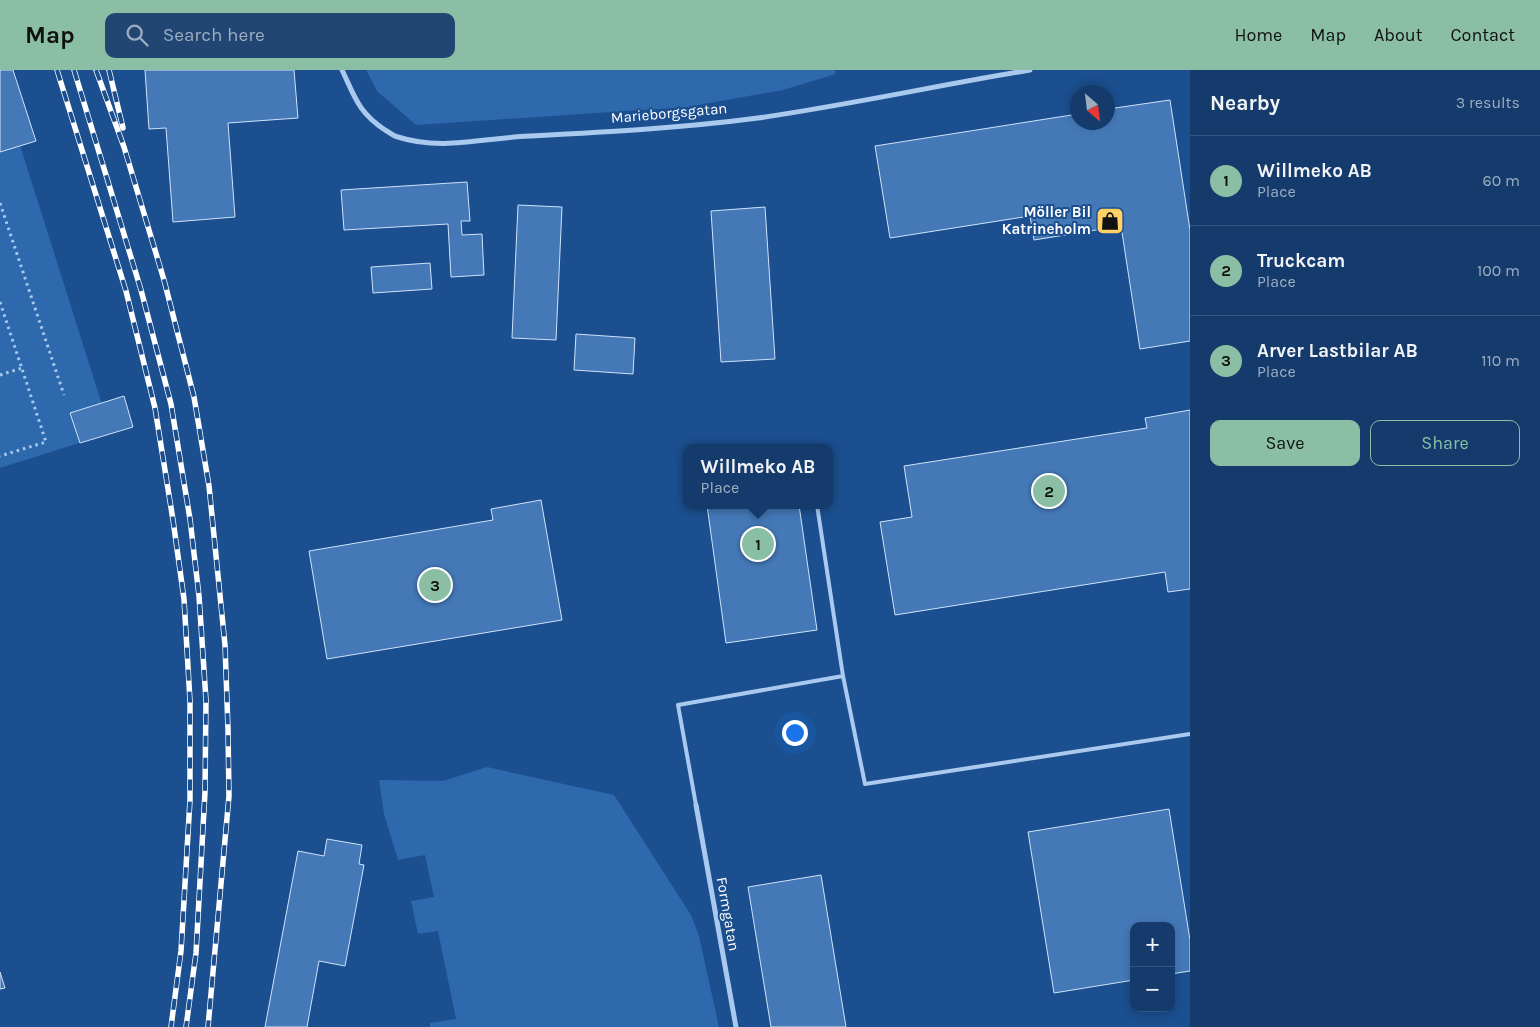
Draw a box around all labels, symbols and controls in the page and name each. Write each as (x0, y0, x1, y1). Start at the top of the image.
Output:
search box (105, 13, 455, 58)
text: Map (25, 21, 75, 49)
icon: search (123, 21, 151, 49)
text: Search here (163, 24, 265, 46)
text: Home (1234, 24, 1282, 46)
text: Map (1310, 24, 1346, 46)
text: About (1374, 24, 1423, 46)
text: Contact (1451, 24, 1515, 46)
north arrow (1070, 85, 1115, 130)
text: Nearby (1210, 91, 1280, 115)
text: 3 results (1456, 93, 1520, 112)
street label: Marieborgsgatan (610, 99, 728, 127)
text: Willmeko AB (1257, 160, 1372, 182)
text: 1 (1223, 171, 1229, 190)
text: 60 m (1483, 171, 1520, 190)
text: Place (1257, 182, 1296, 201)
place label: Möller Bil Katrineholm (1002, 203, 1091, 238)
shop icon: Möller Bil Katrineholm (1095, 206, 1125, 236)
text: Truckcam (1257, 250, 1345, 272)
text: 2 (1221, 261, 1231, 280)
text: 100 m (1477, 261, 1520, 280)
text: Place (1257, 272, 1296, 291)
text: Arver Lastbilar AB (1257, 340, 1418, 362)
text: 3 (1221, 351, 1231, 370)
text: 110 m (1481, 351, 1520, 370)
text: Place (1257, 362, 1296, 381)
button: Save (1210, 420, 1360, 466)
button: Share (1370, 420, 1520, 466)
popup (683, 444, 833, 509)
text: Willmeko AB (701, 456, 815, 478)
pin: 2 (1033, 472, 1065, 510)
text: Place (701, 478, 739, 497)
pin: 1 (742, 525, 774, 563)
pin: 3 (419, 566, 451, 604)
your location (782, 720, 808, 746)
street label: Formgatan (713, 876, 743, 952)
map controls (1130, 922, 1175, 1012)
button: + (1130, 922, 1175, 967)
button: − (1130, 967, 1175, 1012)

